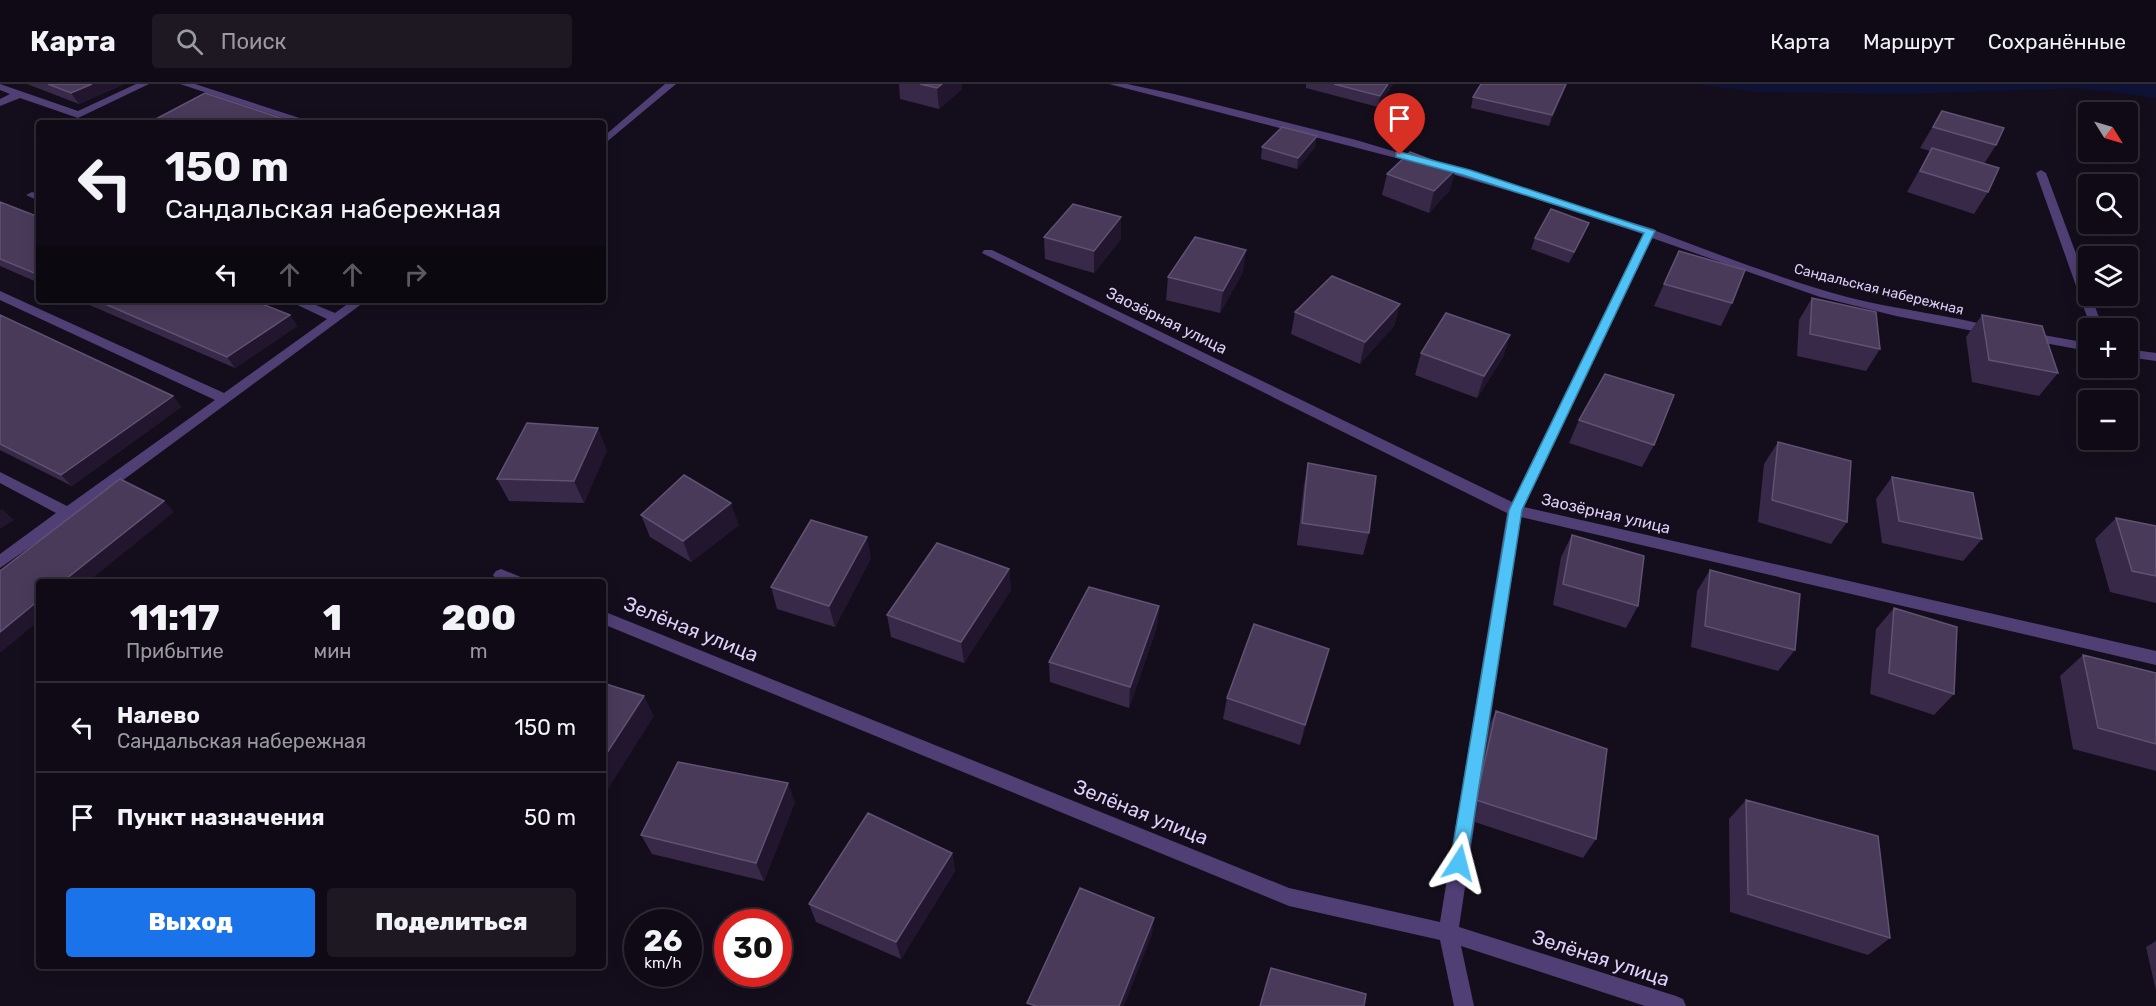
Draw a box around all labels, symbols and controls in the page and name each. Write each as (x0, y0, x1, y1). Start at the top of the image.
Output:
search box (152, 14, 572, 68)
text: Карта (30, 25, 116, 58)
icon: search (173, 25, 206, 58)
text: Поиск (221, 28, 286, 55)
text: Карта (1770, 29, 1830, 54)
text: Маршрут (1863, 29, 1955, 54)
text: Сохранённые (1988, 29, 2126, 54)
pin (1374, 93, 1425, 155)
icon: arrive (1383, 102, 1416, 135)
north arrow (2078, 102, 2138, 162)
map controls (2078, 102, 2138, 450)
text: 150 m (165, 142, 289, 192)
icon: left (66, 144, 144, 222)
button: search (2078, 174, 2138, 234)
text: Сандальская набережная (165, 193, 501, 225)
button: layers (2078, 246, 2138, 306)
icon: left (210, 258, 243, 291)
icon: ahead (273, 258, 306, 291)
icon: ahead (336, 258, 369, 291)
icon: right (399, 258, 432, 291)
street label: Сандальская набережная (1792, 260, 1966, 319)
street label: Заозёрная улица (1103, 283, 1230, 358)
button: + (2078, 318, 2138, 378)
button: − (2078, 390, 2138, 450)
street label: Заозёрная улица (1540, 489, 1672, 538)
street label: Зелёная улица (620, 591, 762, 667)
text: 11:17 (130, 596, 220, 639)
text: 1 (323, 596, 342, 639)
text: 200 (441, 596, 516, 639)
text: Прибытие (126, 639, 224, 663)
text: мин (314, 639, 352, 663)
text: m (470, 639, 488, 663)
text: Налево (117, 702, 200, 729)
icon: left (66, 711, 99, 744)
text: 150 m (515, 714, 576, 741)
text: Сандальская набережная (117, 729, 366, 753)
street label: Зелёная улица (1070, 774, 1212, 850)
icon: arrive (66, 801, 99, 834)
text: Пункт назначения (117, 804, 325, 831)
text: 50 m (524, 804, 576, 831)
position arrow (1427, 831, 1491, 895)
button: Выход (66, 888, 315, 957)
button: Поделиться (327, 888, 576, 957)
speed limit sign: 30 (714, 909, 792, 987)
text: 26 (643, 923, 683, 959)
street label: Зелёная улица (1529, 925, 1673, 991)
text: km/h (644, 954, 682, 972)

